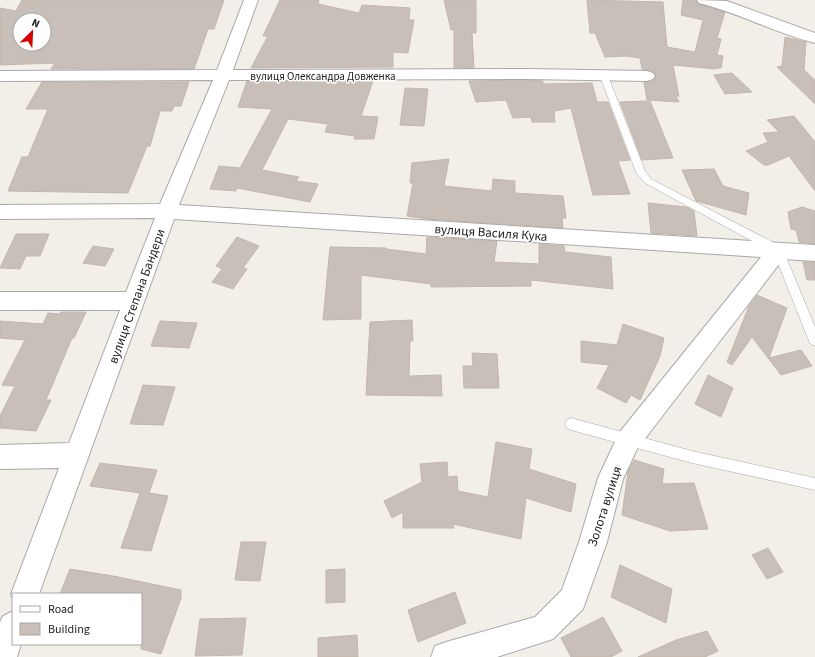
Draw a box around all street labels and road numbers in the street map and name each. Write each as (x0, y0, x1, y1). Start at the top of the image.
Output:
street label: вулиця Олександра Довженка (250, 69, 396, 84)
street label: вулиця Василя Кука (434, 220, 548, 246)
street label: вулиця Степана Бандери (104, 226, 170, 366)
street label: Золота вулиця (583, 464, 626, 549)

